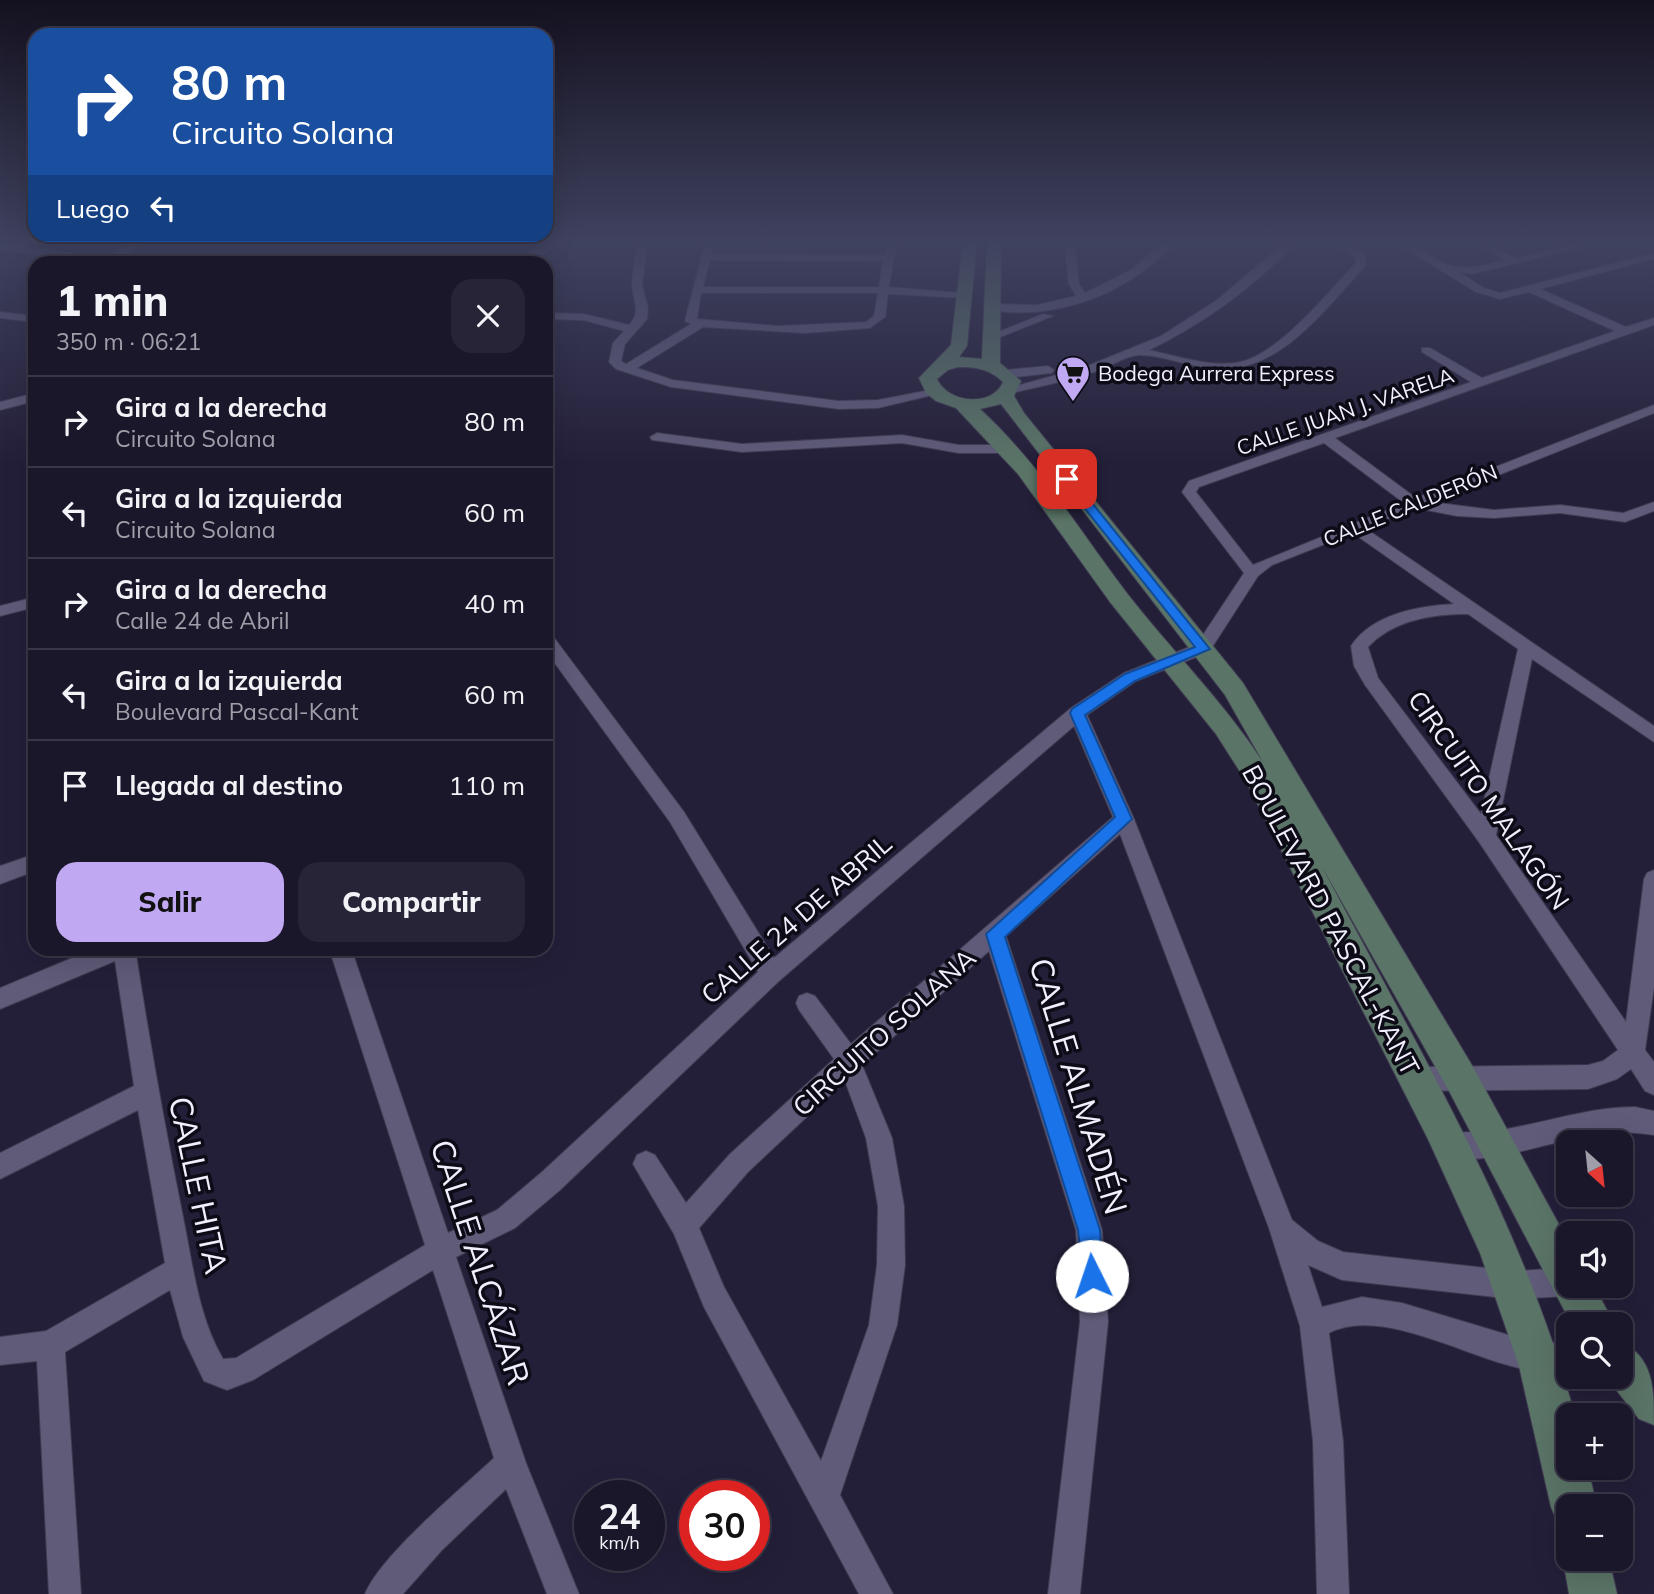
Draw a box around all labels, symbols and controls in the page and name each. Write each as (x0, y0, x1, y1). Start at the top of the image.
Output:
text: 80 m (171, 51, 287, 112)
icon: right (56, 56, 147, 147)
text: Circuito Solana (171, 112, 394, 152)
icon: left (144, 189, 182, 227)
text: Luego (56, 192, 130, 225)
text: 1 min (56, 274, 169, 327)
button: close (451, 279, 525, 353)
text: 350 m · 06:21 (56, 327, 201, 356)
supermarket icon: Bodega Aurrera Express (1054, 354, 1092, 403)
place label: Bodega Aurrera Express (1098, 360, 1335, 386)
street label: CALLE JUAN J. VARELA (1233, 361, 1458, 460)
text: Gira a la derecha (115, 391, 327, 424)
icon: right (56, 403, 94, 441)
text: 80 m (464, 405, 525, 438)
text: Circuito Solana (115, 424, 276, 453)
pin (1037, 449, 1097, 509)
street label: CALLE CALDERÓN (1319, 458, 1501, 552)
icon: arrive (1048, 460, 1086, 498)
text: Gira a la izquierda (115, 482, 343, 515)
icon: left (56, 494, 94, 532)
text: 60 m (464, 496, 525, 529)
text: Circuito Solana (115, 515, 276, 544)
text: Gira a la derecha (115, 573, 327, 606)
icon: right (56, 585, 94, 623)
text: 40 m (464, 587, 525, 620)
text: Calle 24 de Abril (115, 606, 290, 635)
text: Gira a la izquierda (115, 664, 343, 697)
icon: left (56, 676, 94, 714)
text: 60 m (464, 678, 525, 711)
street label: CIRCUITO MALAGÓN (1401, 684, 1577, 916)
text: Boulevard Pascal-Kant (115, 697, 359, 726)
street label: BOULEVARD PASCAL-KANT (1235, 759, 1427, 1081)
icon: arrive (56, 767, 94, 805)
text: Llegada al destino (115, 769, 343, 802)
text: 110 m (449, 769, 525, 802)
street label: CALLE 24 DE ABRIL (694, 827, 898, 1011)
button: Salir (56, 862, 284, 942)
button: Compartir (298, 862, 525, 942)
street label: CIRCUITO SOLANA (786, 941, 982, 1123)
street label: CALLE ALMADÉN (1021, 953, 1137, 1219)
street label: CALLE HITA (161, 1093, 237, 1277)
north arrow (1556, 1130, 1633, 1208)
map controls (1556, 1130, 1633, 1571)
street label: CALLE ALCÁZAR (422, 1134, 540, 1390)
button: sound (1556, 1221, 1633, 1298)
position arrow (1055, 1239, 1129, 1313)
button: search (1556, 1312, 1633, 1389)
button: + (1556, 1403, 1633, 1480)
speed limit sign: 30 (679, 1480, 770, 1571)
text: 24 (598, 1494, 641, 1538)
button: − (1556, 1494, 1633, 1571)
text: km/h (599, 1531, 640, 1554)

